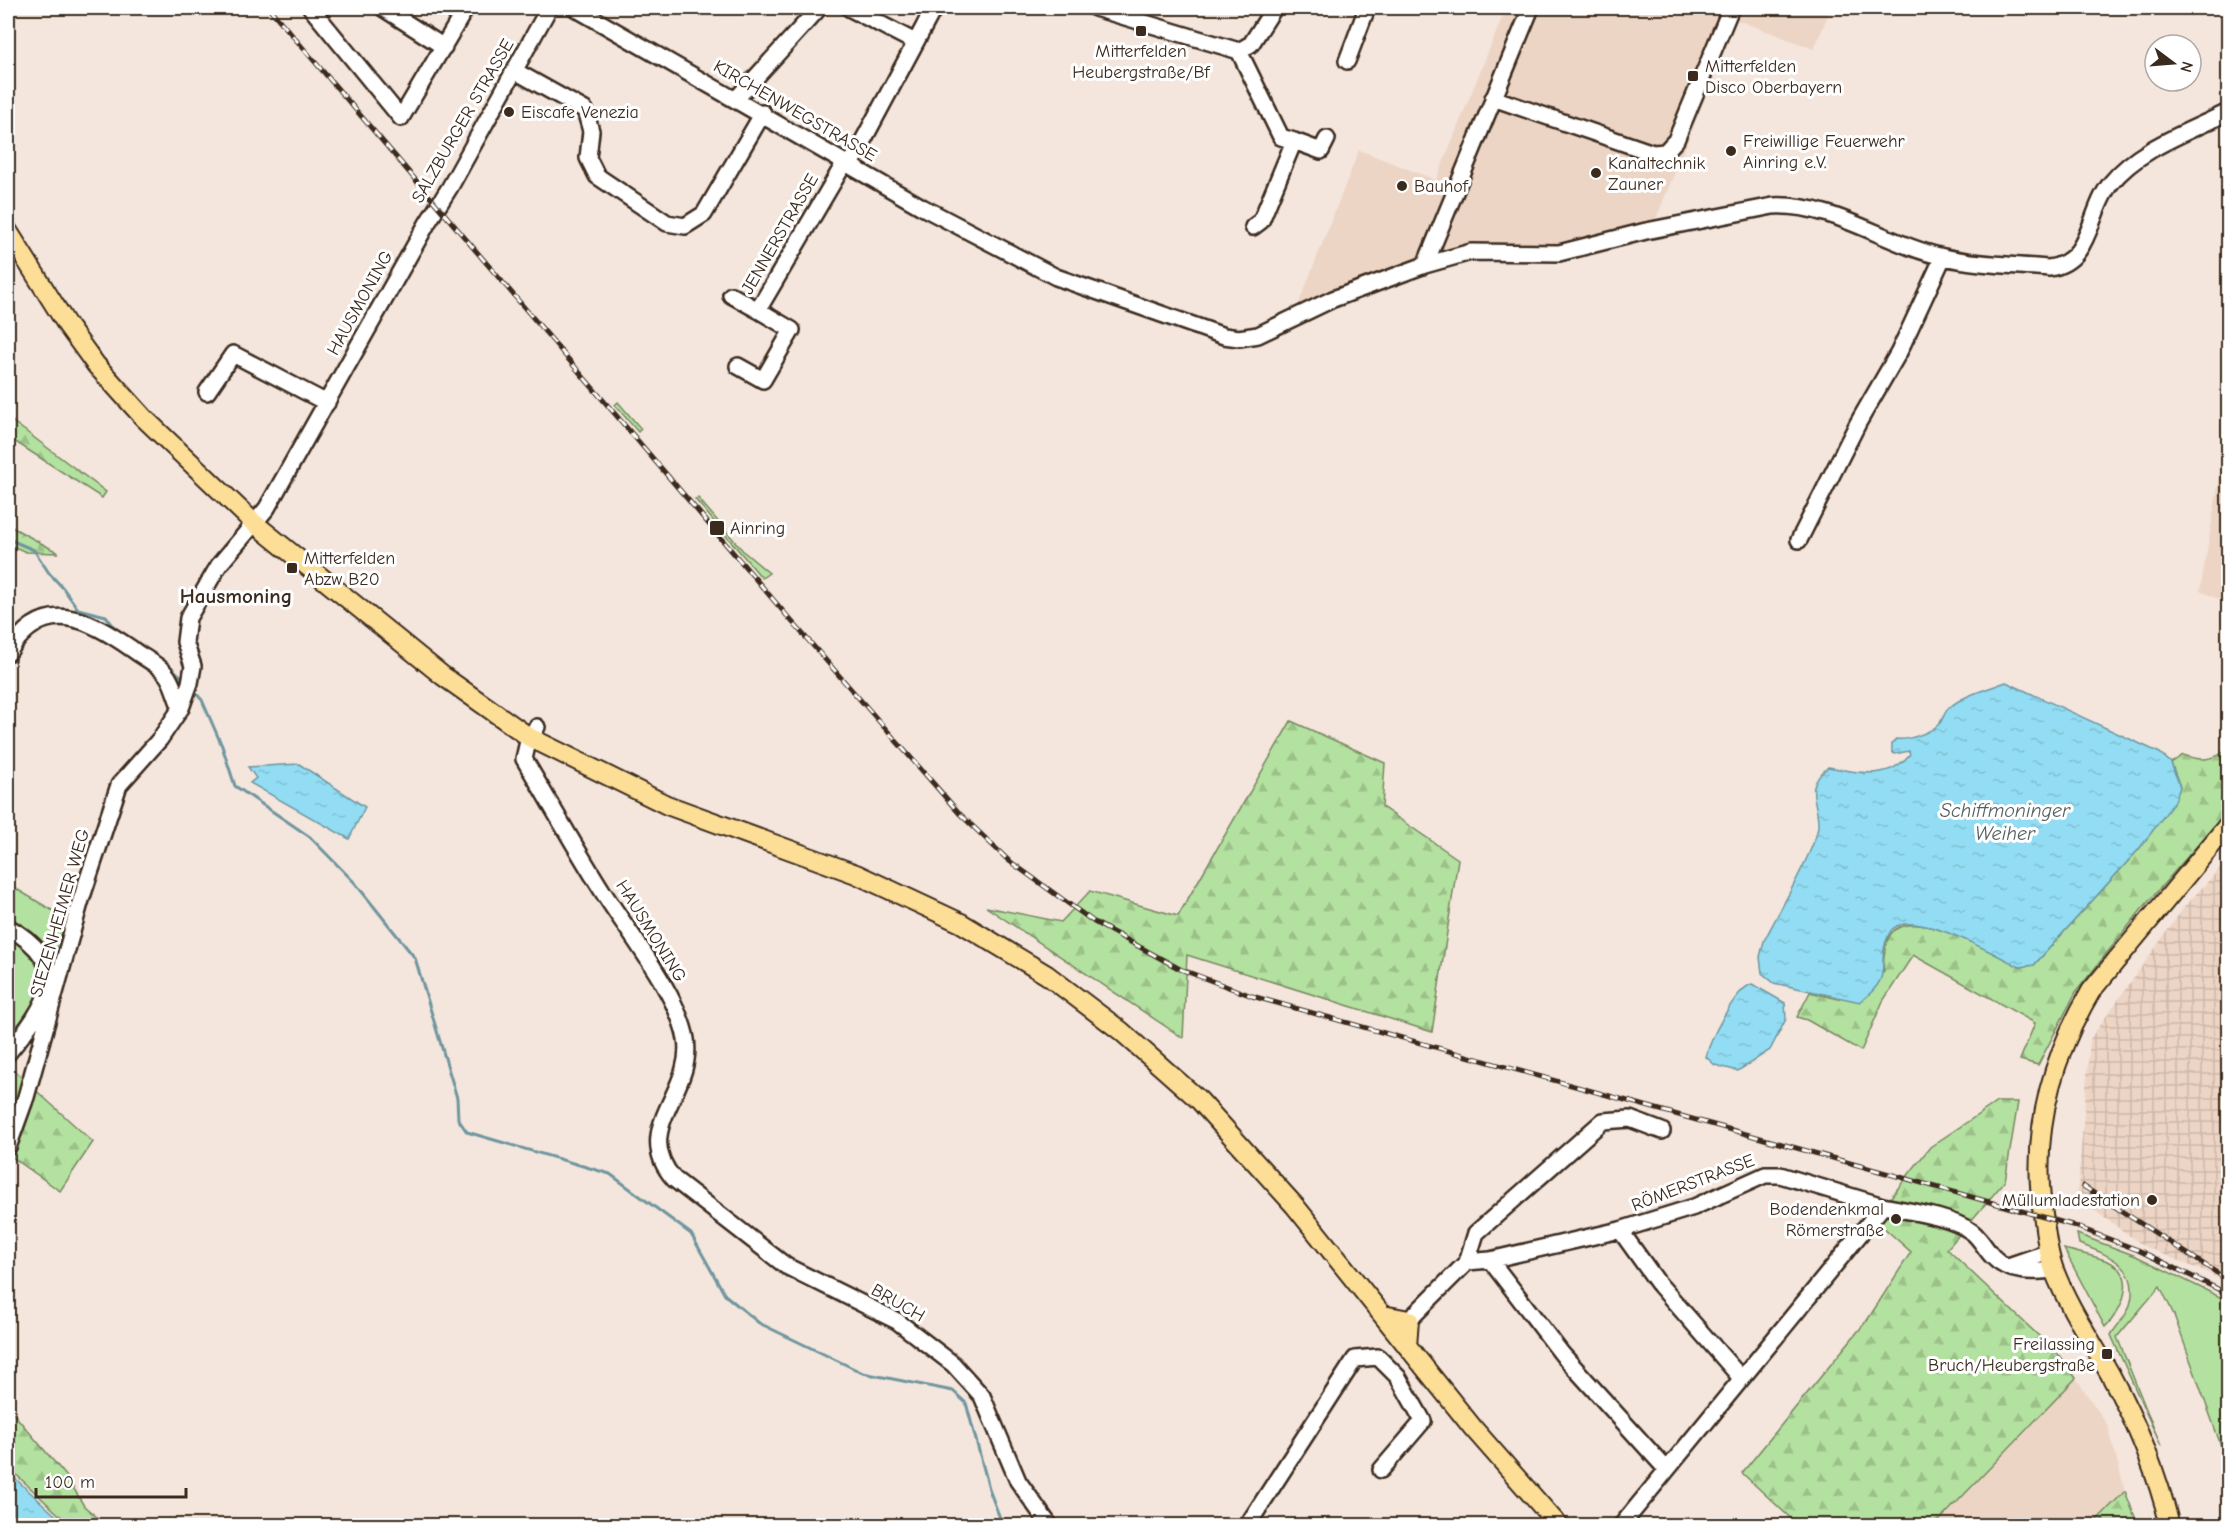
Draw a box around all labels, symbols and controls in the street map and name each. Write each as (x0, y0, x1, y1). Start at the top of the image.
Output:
marker: Mitterfelden Heubergstraße/Bf (1134, 24, 1148, 38)
north arrow (2143, 33, 2203, 93)
street label: SALZBURGER STRASSE (407, 35, 519, 207)
place label: Mitterfelden Heubergstraße/Bf (1072, 41, 1211, 83)
street label: KIRCHENWEGSTRASSE (710, 56, 880, 166)
place label: Mitterfelden Disco Oberbayern (1705, 56, 1842, 98)
text: N (2176, 59, 2197, 74)
marker: Mitterfelden Disco Oberbayern (1686, 69, 1700, 83)
place label: Eiscafe Venezia (521, 102, 639, 123)
marker: Eiscafe Venezia (502, 105, 516, 119)
place label: Freiwillige Feuerwehr Ainring e.V. (1743, 131, 1906, 173)
marker: Freiwillige Feuerwehr Ainring e.V. (1724, 144, 1738, 158)
place label: Kanaltechnik Zauner (1608, 153, 1706, 195)
marker: Kanaltechnik Zauner (1589, 166, 1603, 180)
street label: JENNERSTRASSE (737, 170, 823, 298)
place label: Bauhof (1414, 176, 1469, 197)
marker: Bauhof (1395, 179, 1409, 193)
street label: HAUSMONING (323, 247, 397, 359)
place label: Ainring (730, 518, 785, 539)
marker: Ainring (708, 519, 726, 537)
place label: Mitterfelden Abzw B20 (304, 548, 395, 590)
marker: Mitterfelden Abzw B20 (285, 561, 299, 575)
district label: Hausmoning (180, 584, 292, 608)
water label: Schiffmoninger Weiher (1940, 799, 2071, 845)
street label: SIEZENHEIMER WEG (26, 826, 94, 999)
street label: HAUSMONING (611, 876, 691, 986)
street label: RÖMERSTRASSE (1628, 1150, 1758, 1216)
place label: Müllumladestation (2002, 1190, 2140, 1211)
marker: Müllumladestation (2145, 1193, 2159, 1207)
place label: Bodendenkmal Römerstraße (1769, 1199, 1884, 1241)
marker: Bodendenkmal Römerstraße (1889, 1212, 1903, 1226)
street label: BRUCH (867, 1279, 929, 1327)
place label: Freilassing Bruch/Heubergstraße (1928, 1334, 2095, 1376)
marker: Freilassing Bruch/Heubergstraße (2100, 1347, 2114, 1361)
scale bar (36, 1461, 186, 1499)
text: 100 m (45, 1472, 95, 1493)

